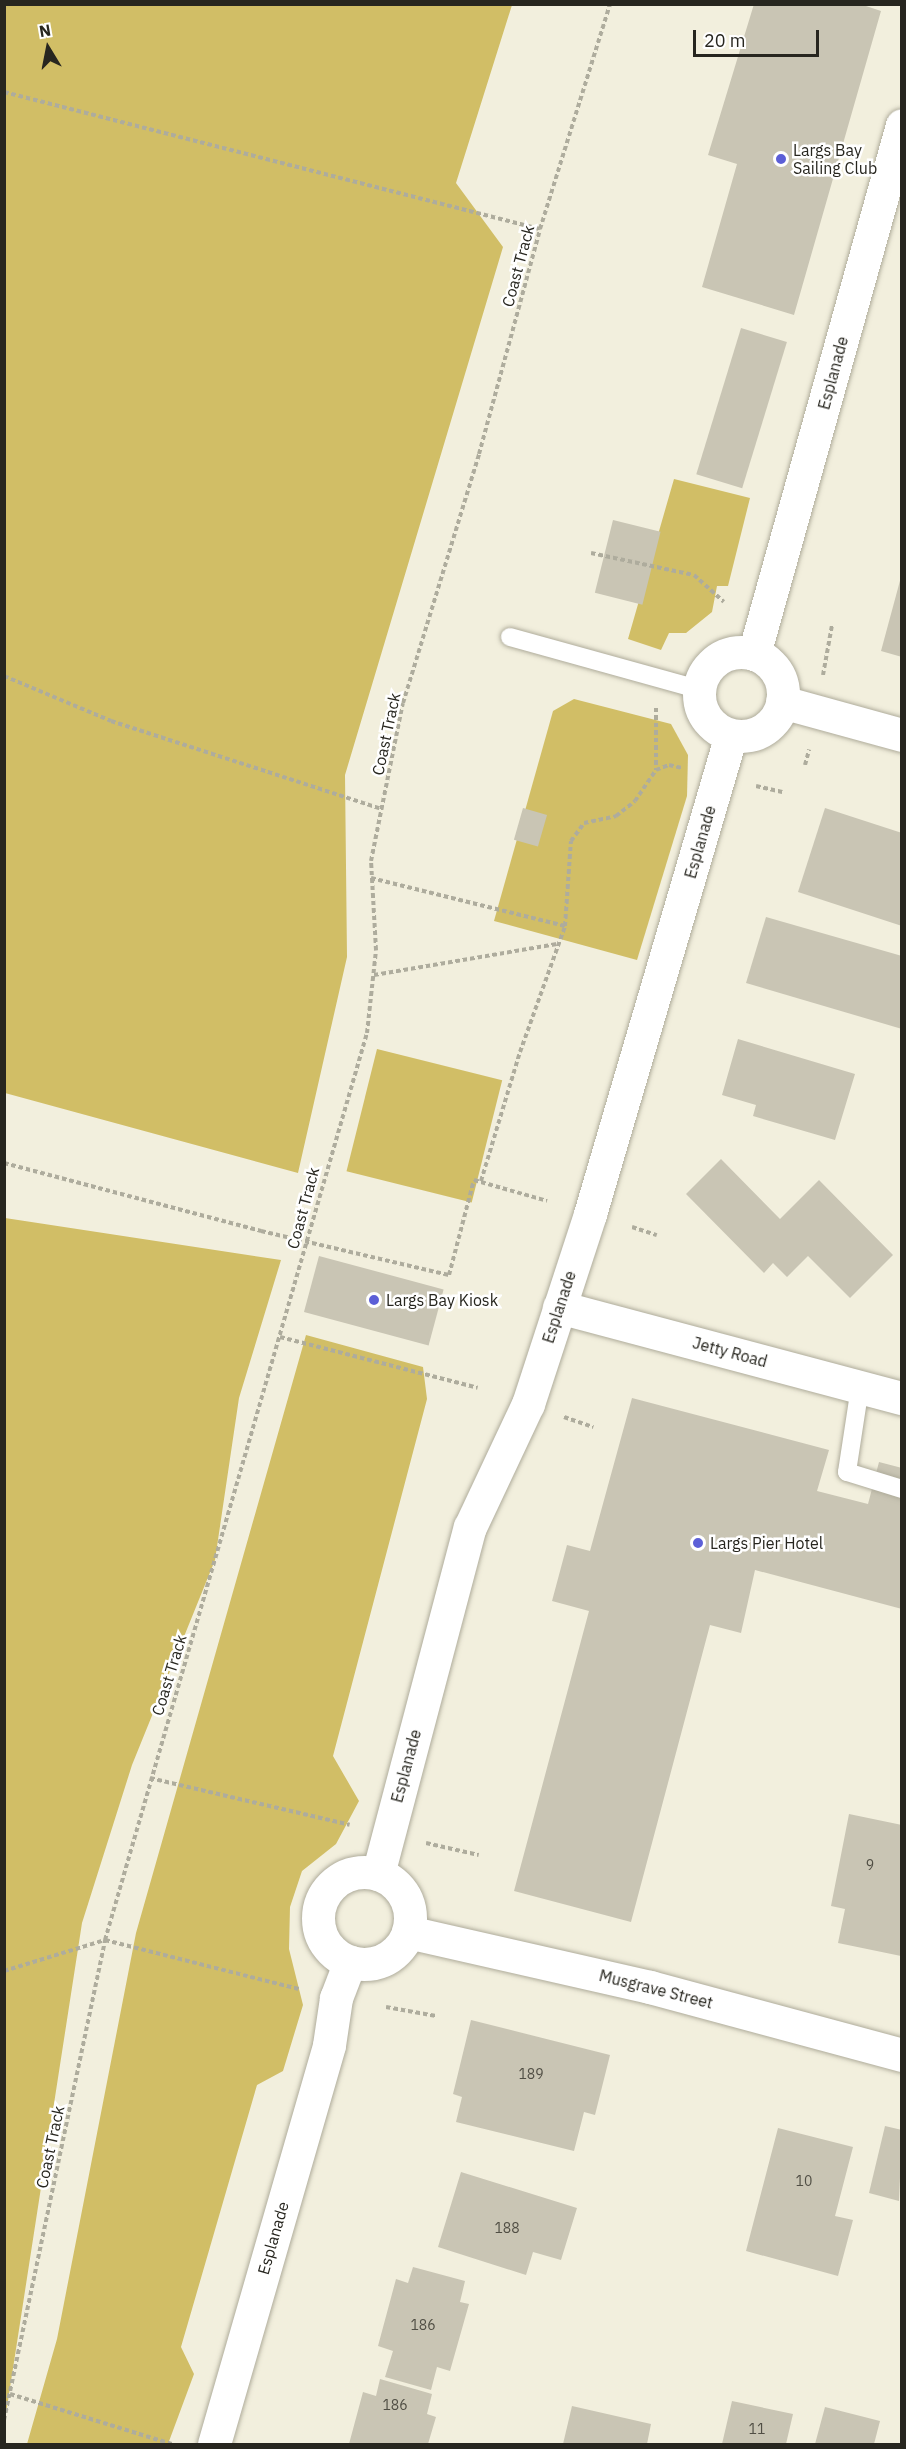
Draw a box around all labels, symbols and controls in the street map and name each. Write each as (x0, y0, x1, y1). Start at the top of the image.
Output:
north arrow (18, 18, 78, 78)
scale bar (696, 18, 822, 56)
text: N (37, 19, 52, 41)
text: 20 m (704, 29, 746, 52)
place label: Largs Bay Sailing Club (793, 140, 877, 178)
marker: Largs Bay Sailing Club (774, 152, 788, 166)
street label: Coast Track (498, 223, 538, 309)
street label: Esplanade (814, 334, 852, 412)
street label: Coast Track (368, 691, 404, 777)
street label: Esplanade (680, 803, 720, 881)
street label: Coast Track (283, 1165, 323, 1251)
street label: Esplanade (538, 1268, 580, 1346)
place label: Largs Bay Kiosk (386, 1290, 498, 1310)
marker: Largs Bay Kiosk (367, 1293, 381, 1307)
street label: Jetty Road (691, 1333, 769, 1371)
place label: Largs Pier Hotel (710, 1533, 823, 1553)
marker: Largs Pier Hotel (691, 1536, 705, 1550)
street label: Coast Track (148, 1632, 190, 1718)
street label: Esplanade (387, 1727, 425, 1805)
house number: 9 (866, 1857, 874, 1873)
street label: Musgrave Street (597, 1966, 715, 2012)
house number: 189 (518, 2066, 544, 2082)
street label: Coast Track (32, 2104, 68, 2190)
house number: 10 (796, 2173, 812, 2189)
street label: Esplanade (253, 2199, 293, 2277)
house number: 188 (494, 2220, 520, 2236)
house number: 186 (410, 2317, 436, 2333)
house number: 186 (382, 2397, 408, 2413)
house number: 11 (749, 2421, 765, 2437)

